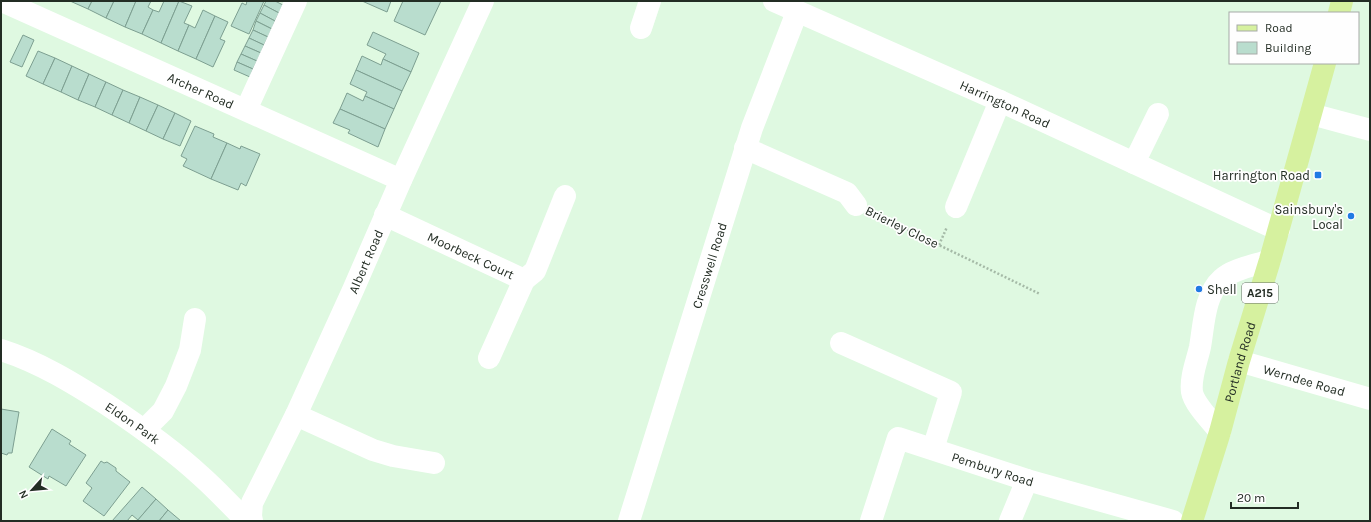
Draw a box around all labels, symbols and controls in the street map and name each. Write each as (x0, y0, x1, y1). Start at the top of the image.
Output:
legend (1229, 12, 1359, 64)
text: Road (1265, 21, 1293, 35)
text: Building (1265, 41, 1312, 55)
street label: Archer Road (165, 69, 236, 112)
street label: Harrington Road (958, 77, 1053, 131)
place label: Harrington Road (1213, 168, 1310, 183)
marker: Harrington Road (1313, 170, 1323, 180)
place label: Sainsbury's Local (1275, 202, 1343, 232)
street label: Brierley Close (863, 203, 941, 251)
marker: Sainsbury's Local (1346, 211, 1356, 221)
street label: Cresswell Road (689, 220, 730, 310)
street label: Albert Road (345, 227, 386, 296)
street label: Moorbeck Court (425, 229, 517, 282)
place label: Shell (1207, 282, 1237, 297)
road number: A215 (1242, 283, 1278, 303)
marker: Shell (1194, 284, 1204, 294)
street label: Portland Road (1221, 320, 1258, 404)
street label: Werndee Road (1262, 361, 1347, 399)
street label: Eldon Park (103, 398, 163, 447)
street label: Pembury Road (950, 449, 1036, 489)
north arrow (12, 470, 52, 510)
scale bar (1231, 484, 1298, 510)
text: N (16, 488, 31, 501)
text: 20 m (1237, 491, 1265, 505)

